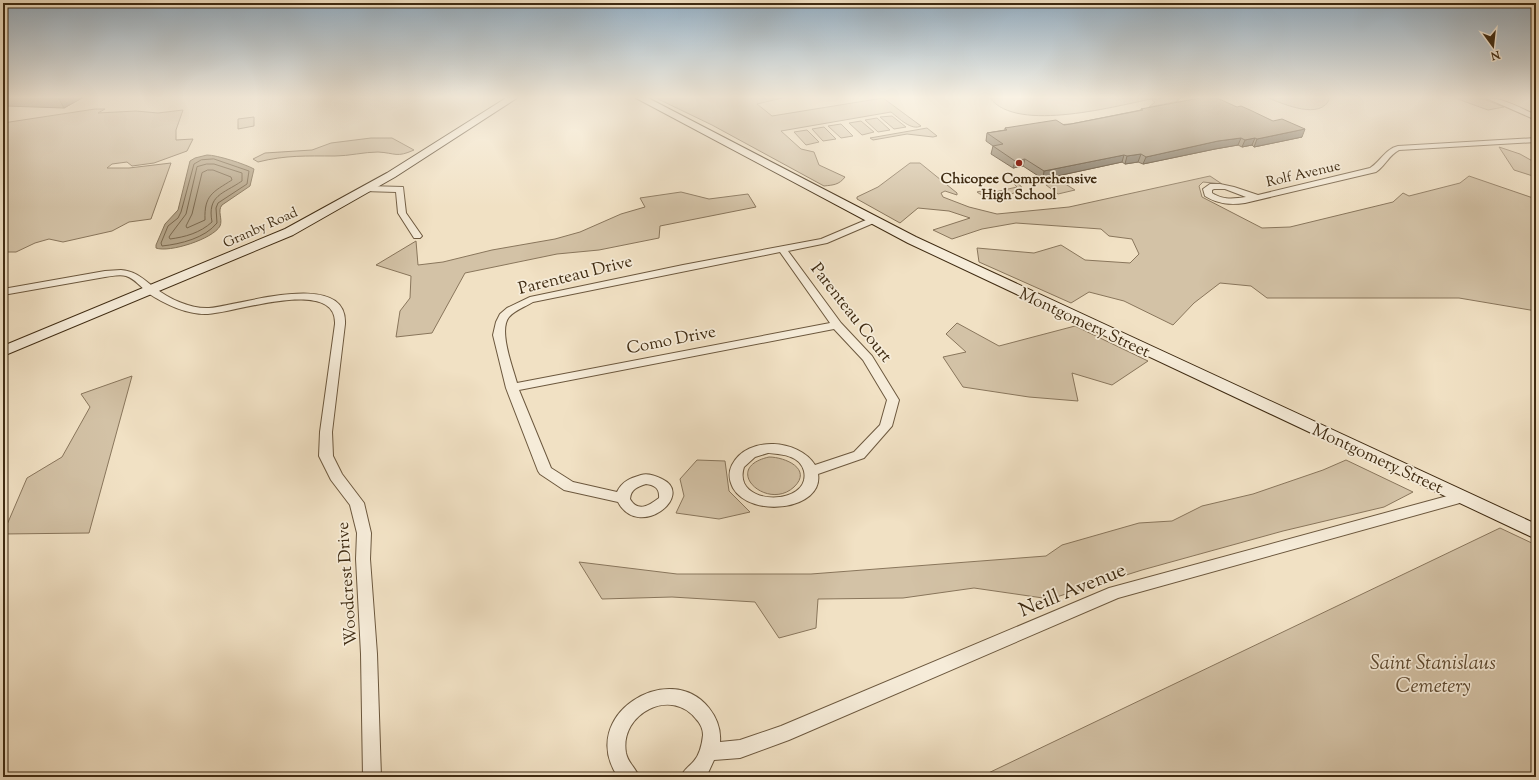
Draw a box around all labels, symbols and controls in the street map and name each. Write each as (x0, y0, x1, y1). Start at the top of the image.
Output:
north arrow (1473, 26, 1513, 66)
text: N (1489, 46, 1503, 64)
street label: Rolf Avenue (1264, 157, 1343, 193)
marker: Chicopee Comprehensive High School (1014, 158, 1024, 168)
place label: Chicopee Comprehensive High School (941, 170, 1098, 206)
street label: Granby Road (220, 203, 301, 254)
street label: Parenteau Drive (516, 250, 635, 302)
street label: Parenteau Court (804, 258, 897, 368)
street label: Montgomery Street (1015, 283, 1154, 365)
street label: Como Drive (625, 321, 718, 361)
street label: Montgomery Street (1308, 419, 1447, 501)
street label: Woodcrest Drive (332, 521, 364, 647)
street label: Neill Avenue (1015, 557, 1131, 626)
park label: Saint Stanislaus Cemetery (1370, 650, 1496, 702)

